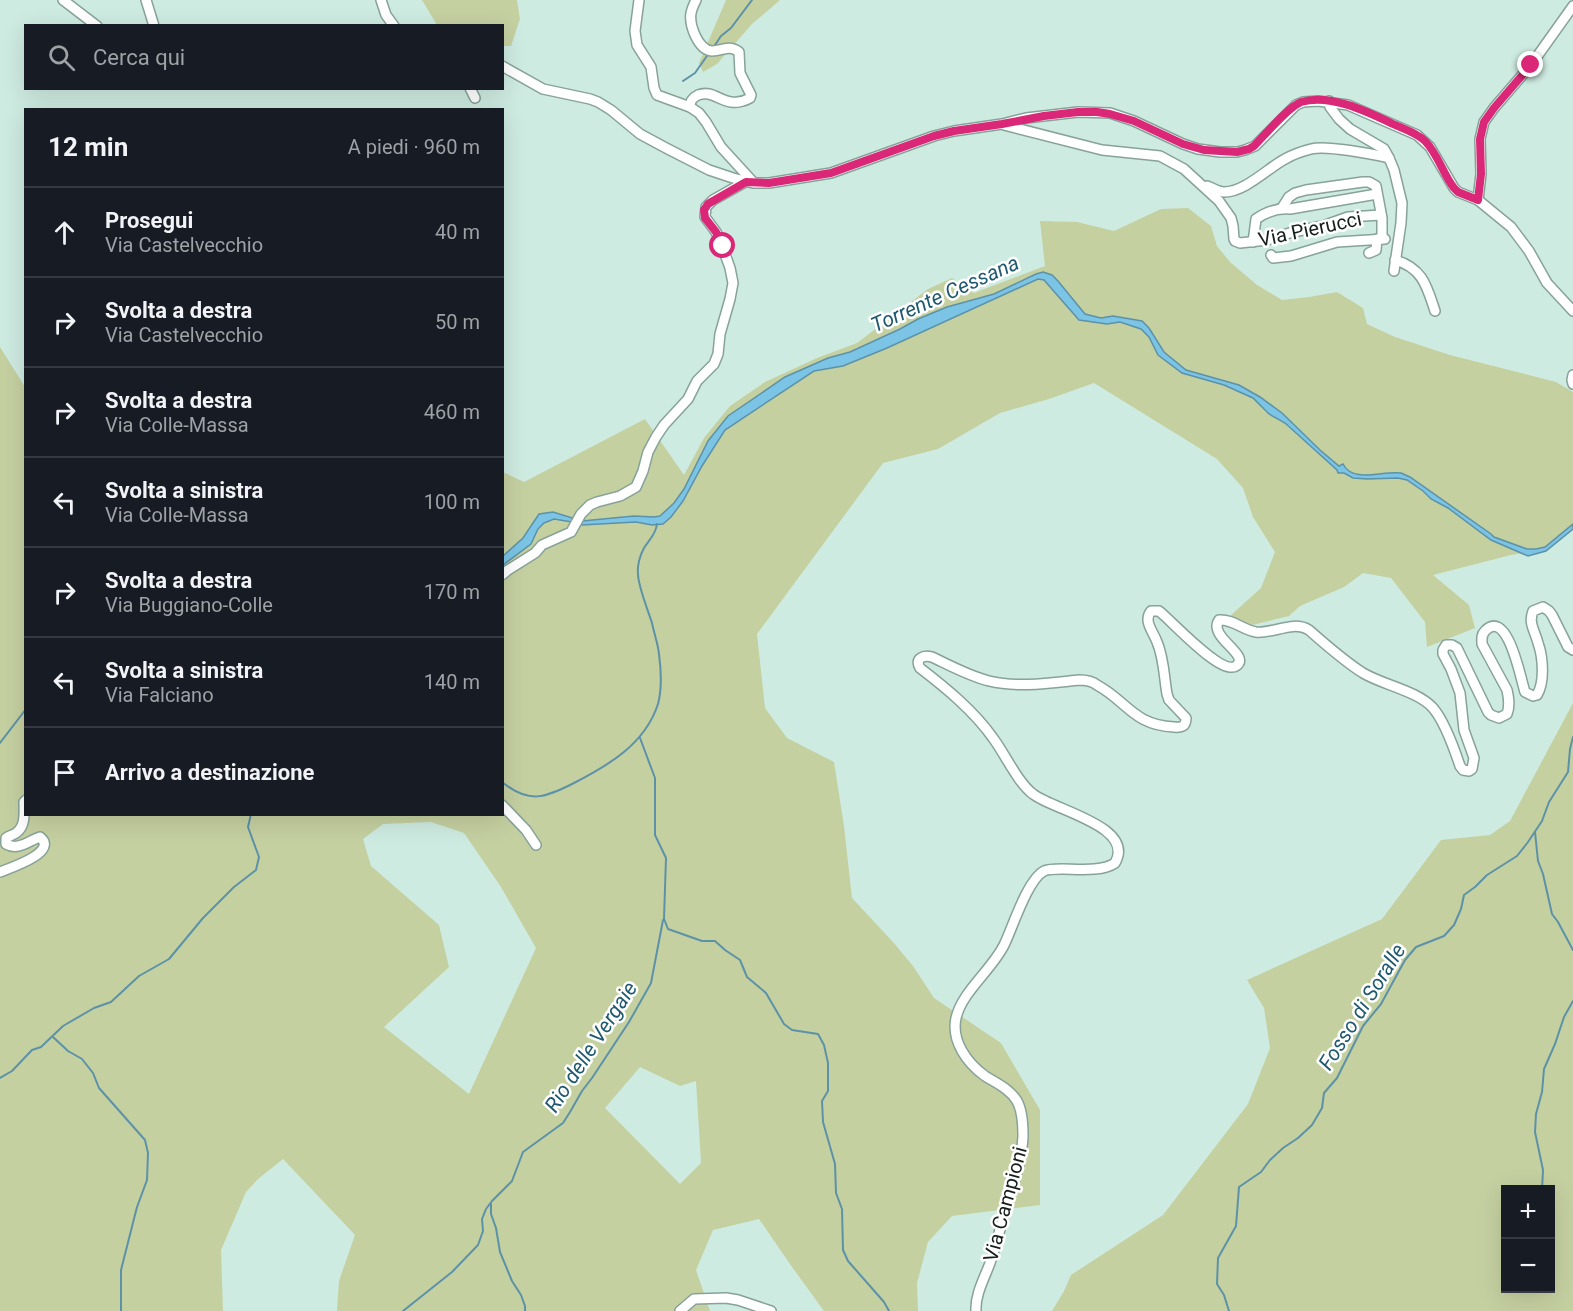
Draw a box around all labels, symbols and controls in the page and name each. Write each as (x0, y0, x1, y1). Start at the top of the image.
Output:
search box (24, 24, 504, 90)
icon: search (45, 41, 78, 74)
text: Cerca qui (93, 45, 185, 70)
route end (1517, 51, 1543, 77)
text: 12 min (48, 132, 128, 162)
text: A piedi · 960 m (348, 135, 480, 159)
street label: Via Pierucci (1256, 206, 1364, 252)
text: Prosegui (105, 208, 193, 233)
icon: ahead (48, 216, 81, 249)
text: 40 m (435, 220, 480, 244)
route start (709, 232, 735, 258)
text: Via Castelvecchio (105, 233, 263, 257)
water label: Torrente Cessana (867, 251, 1023, 337)
text: Svolta a destra (105, 298, 252, 323)
icon: right (48, 306, 81, 339)
text: 50 m (435, 310, 480, 334)
text: Via Castelvecchio (105, 323, 263, 347)
text: Svolta a destra (105, 388, 252, 413)
icon: right (48, 396, 81, 429)
text: 460 m (424, 400, 480, 424)
text: Via Colle-Massa (105, 413, 249, 437)
text: Svolta a sinistra (105, 478, 263, 503)
icon: left (48, 486, 81, 519)
text: 100 m (424, 490, 480, 514)
text: Via Colle-Massa (105, 503, 249, 527)
text: Svolta a destra (105, 568, 252, 593)
icon: right (48, 576, 81, 609)
text: 170 m (424, 580, 480, 604)
text: Via Buggiano-Colle (105, 593, 273, 617)
text: Svolta a sinistra (105, 658, 263, 683)
icon: left (48, 666, 81, 699)
text: 140 m (424, 670, 480, 694)
text: Via Falciano (105, 683, 214, 707)
icon: arrive (48, 756, 81, 789)
text: Arrivo a destinazione (105, 760, 314, 785)
water label: Fosso di Soralle (1314, 939, 1410, 1074)
water label: Rio delle Vergaie (540, 977, 642, 1117)
street label: Via Campioni (978, 1144, 1032, 1264)
map controls (1501, 1185, 1555, 1293)
button: + (1501, 1185, 1555, 1239)
button: − (1501, 1239, 1555, 1293)

